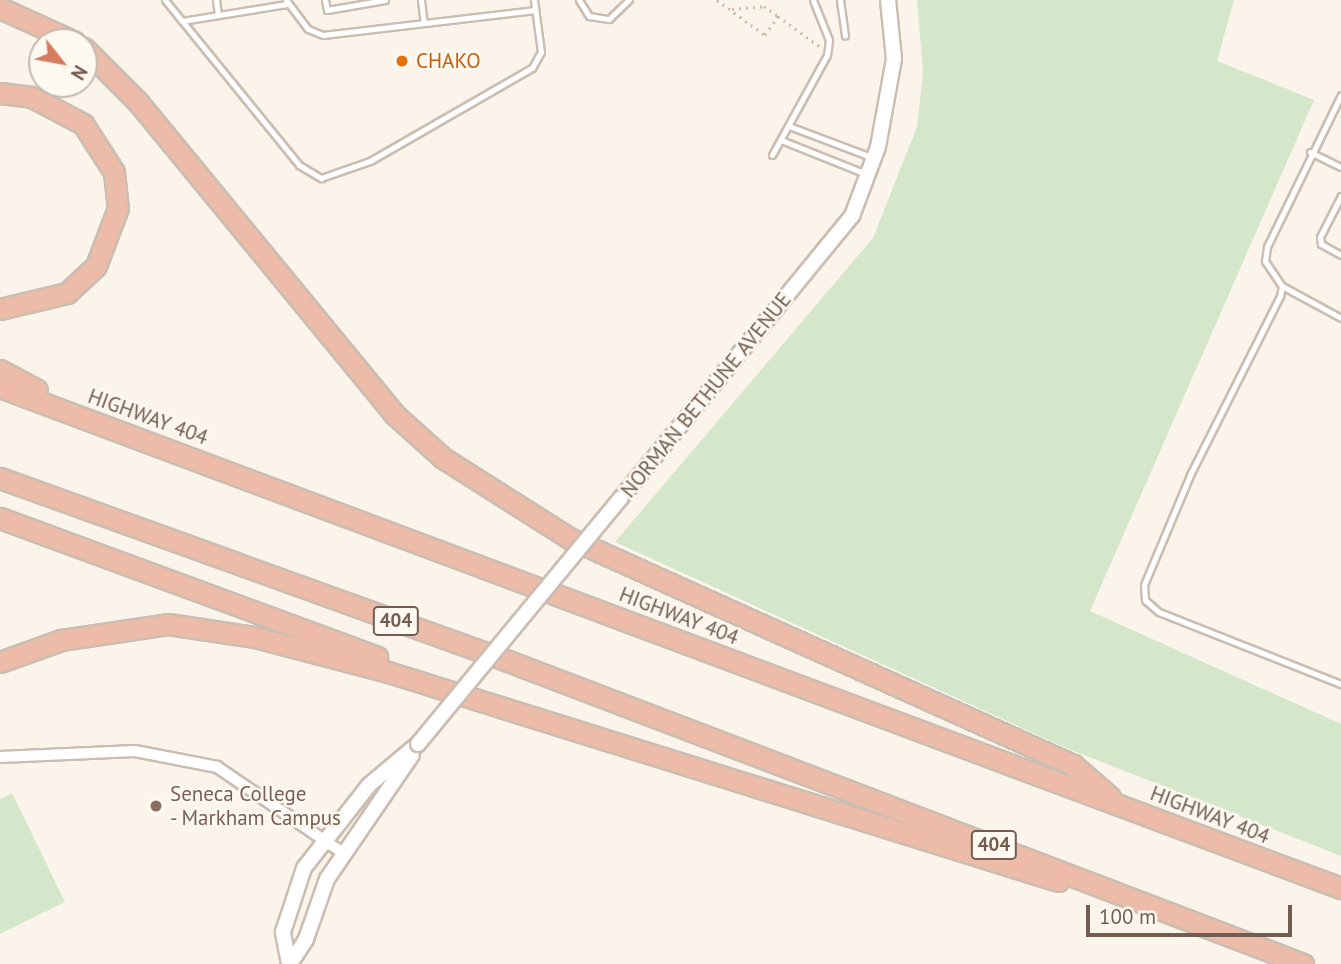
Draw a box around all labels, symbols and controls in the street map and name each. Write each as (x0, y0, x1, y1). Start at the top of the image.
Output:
north arrow (28, 28, 98, 98)
place label: CHAKO (416, 48, 481, 74)
marker: CHAKO (394, 53, 410, 69)
text: N (66, 61, 93, 84)
street label: NORMAN BETHUNE AVENUE (615, 287, 797, 503)
street label: HIGHWAY 404 (84, 384, 212, 450)
street label: HIGHWAY 404 (615, 582, 743, 650)
road number: 404 (372, 606, 420, 636)
place label: Seneca College - Markham Campus (170, 781, 343, 831)
street label: HIGHWAY 404 (1146, 781, 1274, 849)
marker: Seneca College - Markham Campus (148, 798, 164, 814)
road number: 404 (970, 830, 1018, 860)
scale bar (1089, 890, 1296, 934)
text: 100 m (1099, 903, 1156, 930)

